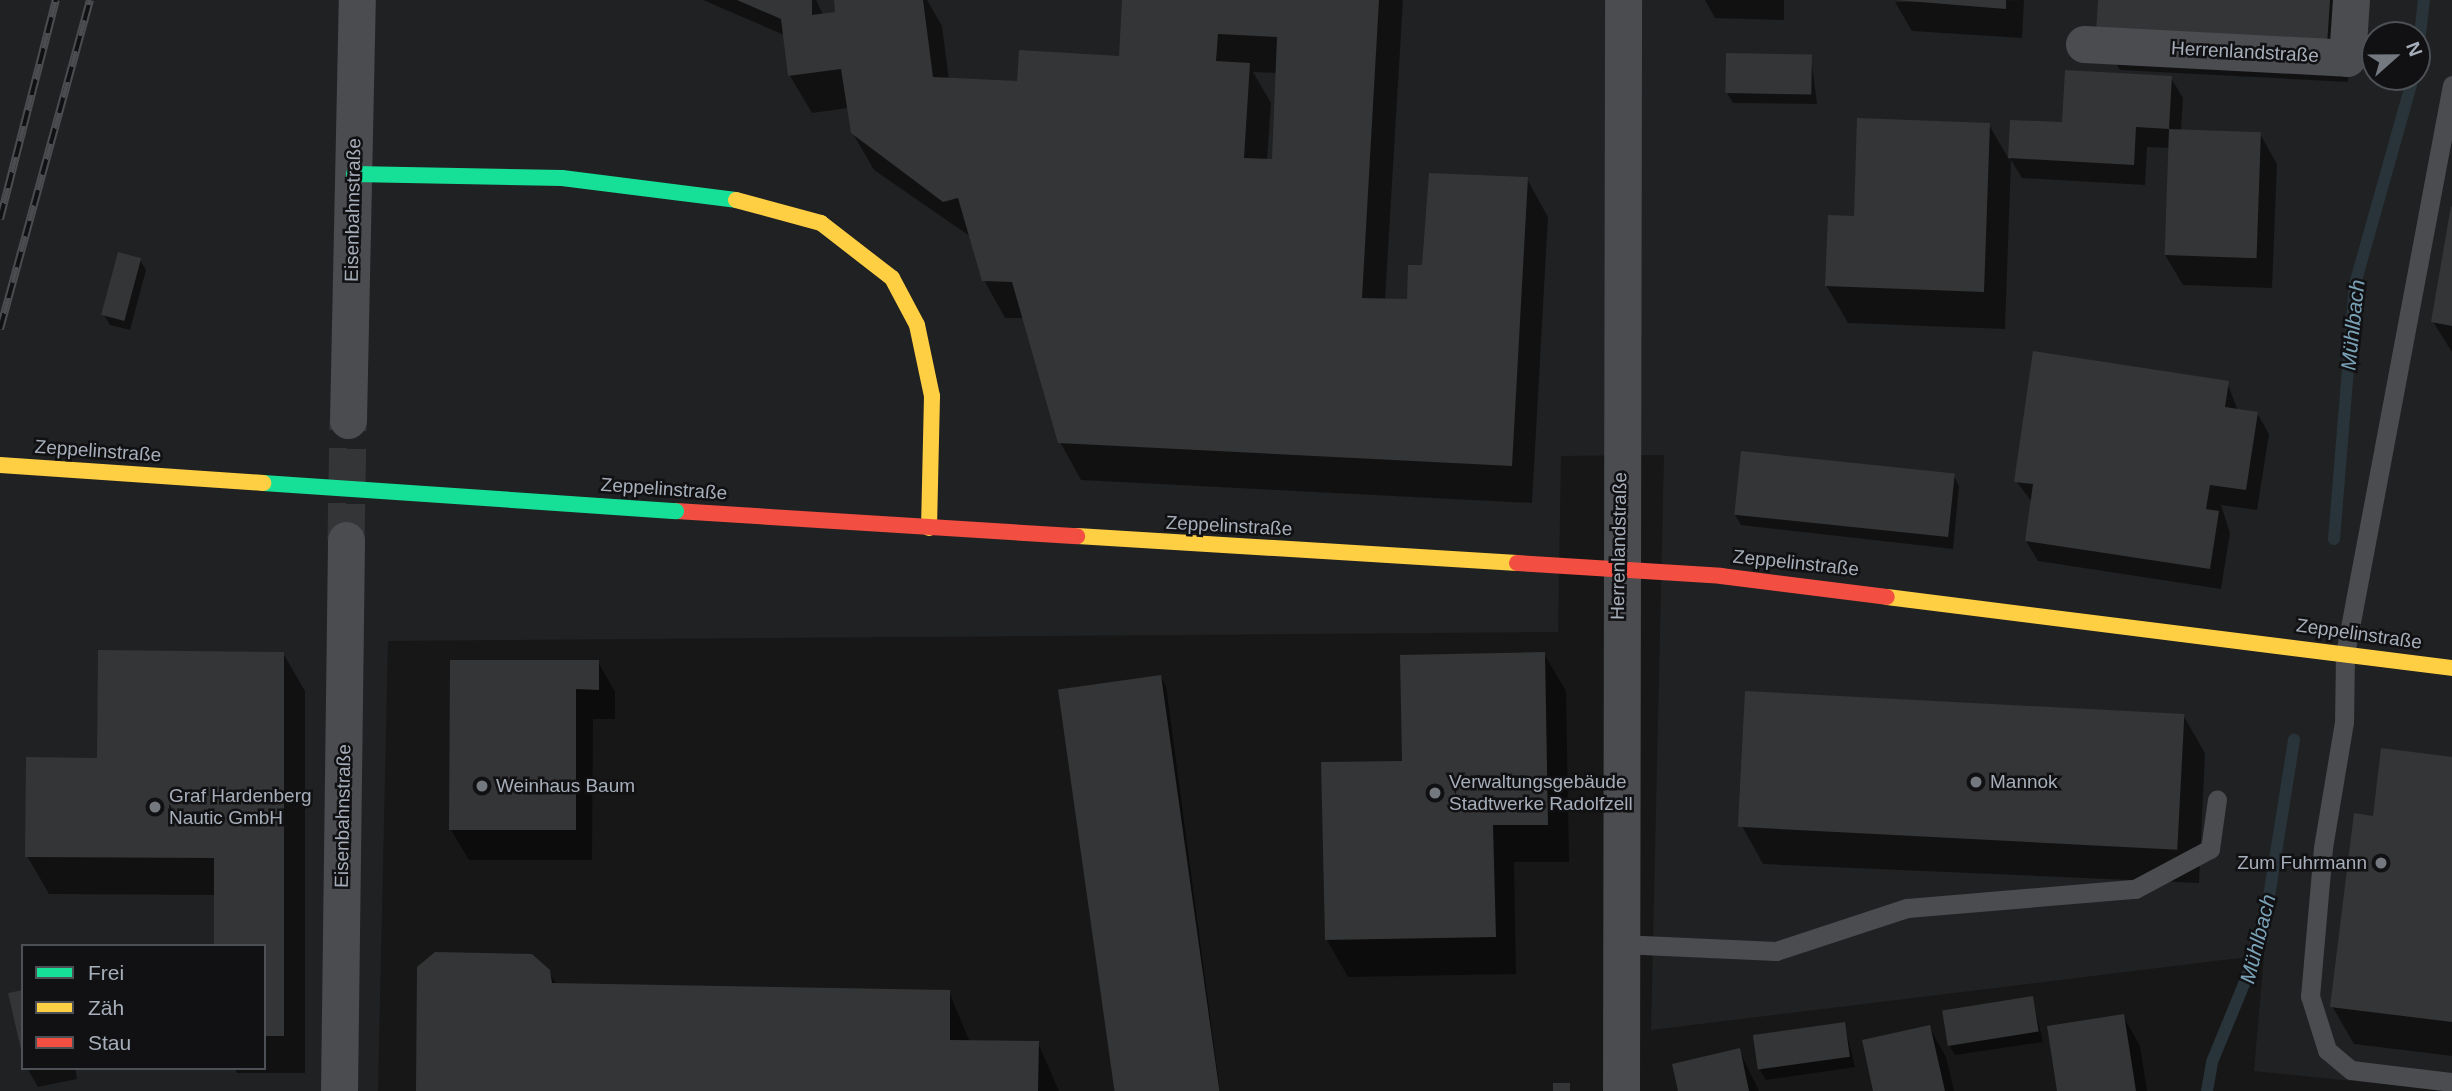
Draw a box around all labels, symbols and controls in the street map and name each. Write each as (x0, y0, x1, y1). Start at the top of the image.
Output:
north arrow (2361, 21, 2431, 91)
street label: Herrenlandstraße (2171, 37, 2319, 67)
text: N (2402, 39, 2426, 59)
street label: Eisenbahnstraße (340, 138, 366, 282)
water label: Mühlbach (2336, 278, 2370, 372)
street label: Zeppelinstraße (34, 435, 162, 467)
street label: Herrenlandstraße (1606, 472, 1632, 620)
street label: Zeppelinstraße (600, 473, 728, 505)
street label: Zeppelinstraße (1165, 511, 1293, 541)
street label: Zeppelinstraße (1732, 545, 1860, 581)
street label: Zeppelinstraße (2295, 614, 2423, 654)
street label: Eisenbahnstraße (330, 744, 356, 888)
place label: Verwaltungsgebäude Stadtwerke Radolfzell (1449, 771, 1633, 815)
place label: Mannok (1990, 771, 2058, 793)
marker: Mannok (1968, 774, 1984, 790)
place label: Weinhaus Baum (496, 775, 635, 797)
marker: Weinhaus Baum (474, 778, 490, 794)
place label: Graf Hardenberg Nautic GmbH (169, 785, 312, 829)
marker: Verwaltungsgebäude Stadtwerke Radolfzell (1427, 785, 1443, 801)
marker: Graf Hardenberg Nautic GmbH (147, 799, 163, 815)
place label: Zum Fuhrmann (2237, 852, 2367, 874)
marker: Zum Fuhrmann (2373, 855, 2389, 871)
water label: Mühlbach (2235, 892, 2281, 986)
legend (21, 944, 266, 1070)
text: Frei (88, 961, 124, 984)
text: Zäh (88, 996, 124, 1019)
text: Stau (88, 1031, 131, 1054)

